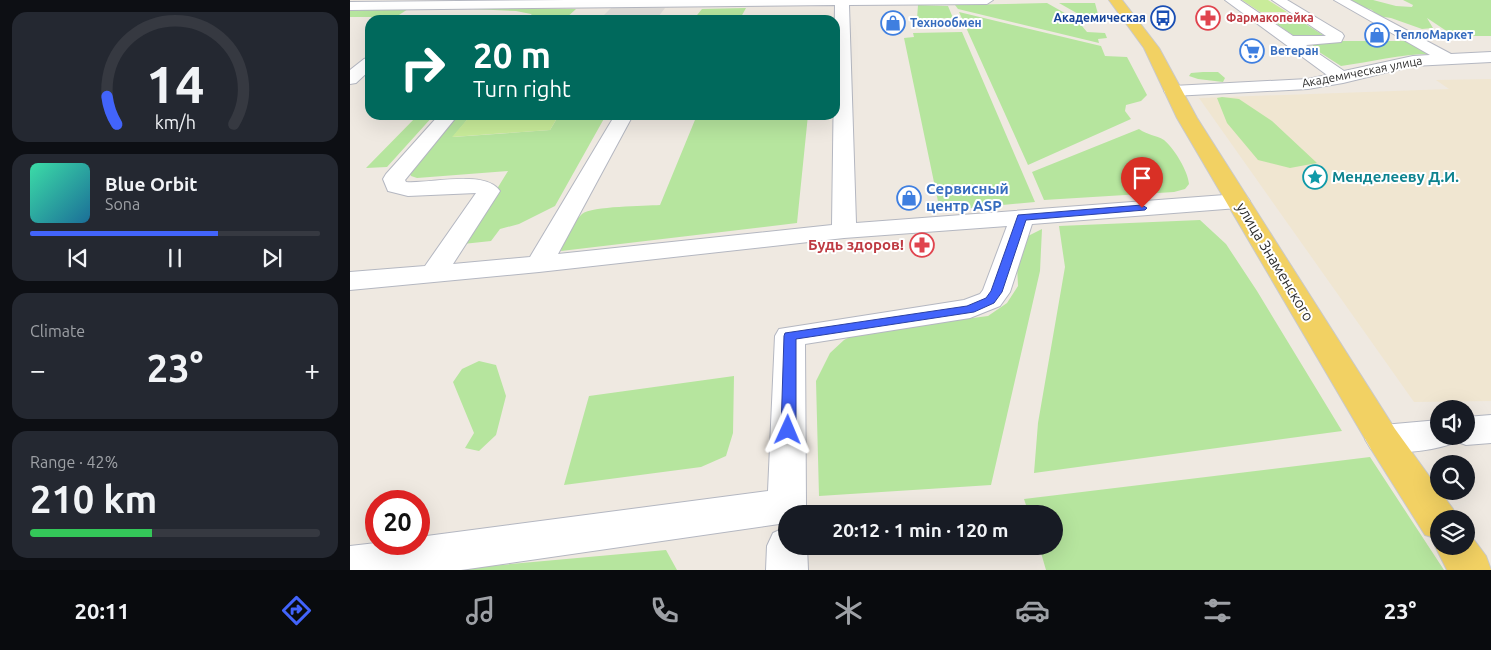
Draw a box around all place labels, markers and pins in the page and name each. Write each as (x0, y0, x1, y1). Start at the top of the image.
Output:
bus stop icon: Академическая (1150, 5, 1176, 31)
pharmacy icon: Фармакопейка (1195, 5, 1221, 31)
shop icon: Технообмен (880, 10, 906, 36)
place label: Академическая (1054, 11, 1146, 24)
place label: Фармакопейка (1226, 11, 1314, 24)
place label: Технообмен (910, 16, 982, 29)
shop icon: ТеплоМаркет (1364, 22, 1390, 48)
place label: ТеплоМаркет (1394, 28, 1473, 41)
supermarket icon: Ветеран (1239, 38, 1265, 64)
place label: Ветеран (1270, 44, 1319, 57)
pin (1121, 157, 1163, 208)
place icon: Менделееву Д.И. (1302, 164, 1328, 190)
place label: Менделееву Д.И. (1332, 168, 1459, 185)
place label: Сервисный центр ASP (926, 180, 1009, 214)
shop icon: Сервисный центр ASP (896, 185, 922, 211)
pharmacy icon: Будь здоров! (909, 232, 935, 258)
place label: Будь здоров! (808, 236, 904, 253)

